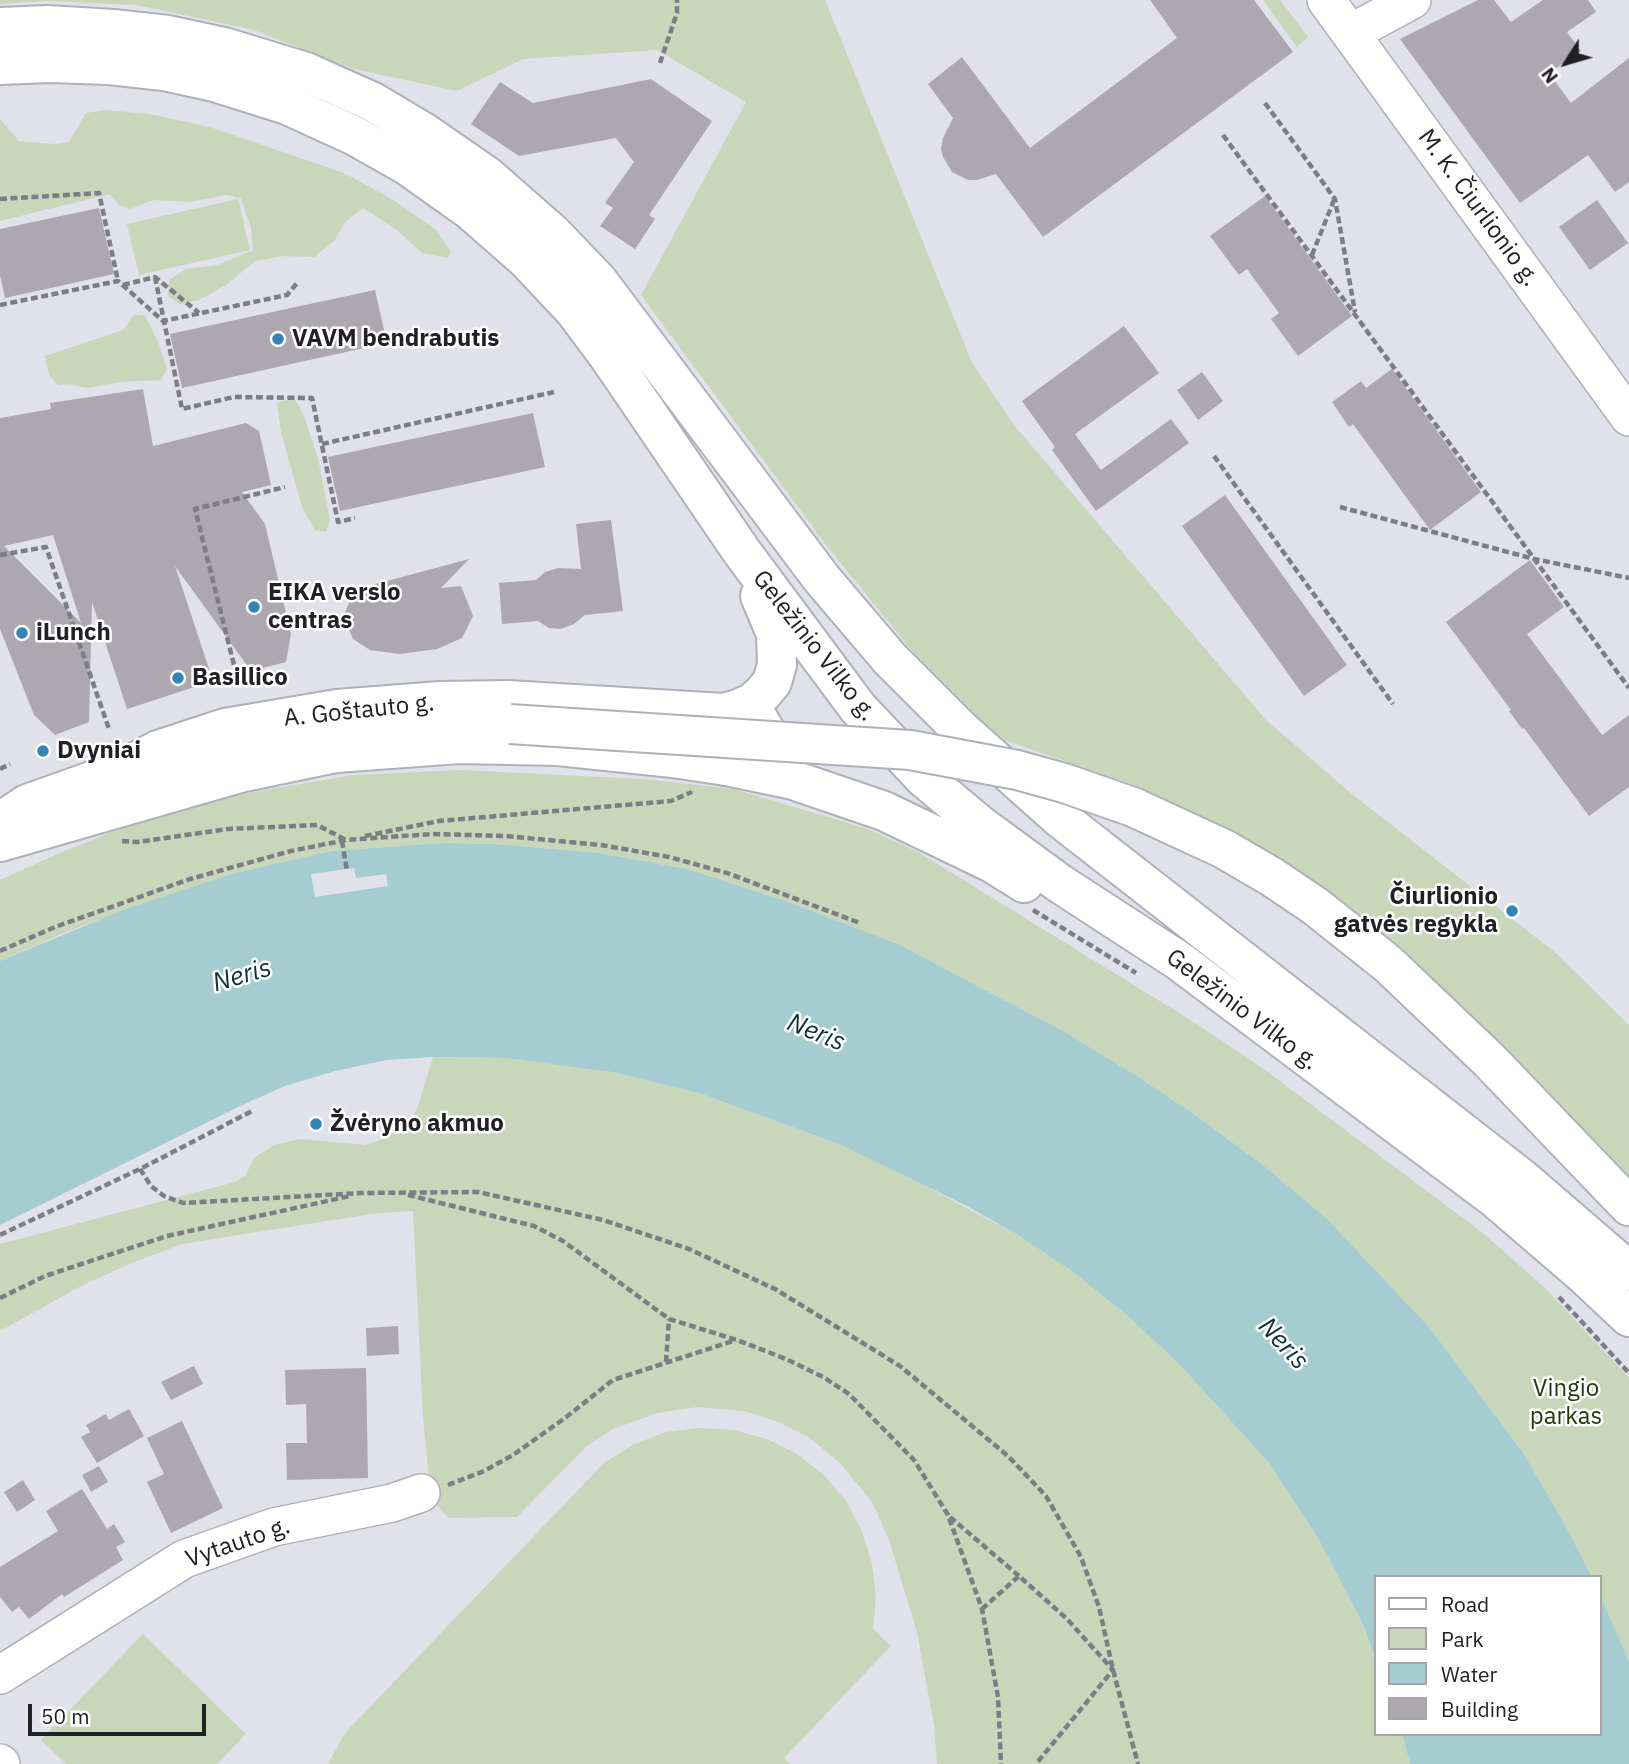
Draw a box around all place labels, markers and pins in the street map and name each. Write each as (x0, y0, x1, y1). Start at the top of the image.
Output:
place label: VAVM bendrabutis (292, 325, 499, 353)
marker: VAVM bendrabutis (270, 331, 286, 347)
place label: EIKA verslo centras (268, 579, 401, 635)
marker: EIKA verslo centras (246, 599, 262, 615)
place label: iLunch (36, 619, 111, 647)
marker: iLunch (14, 625, 30, 641)
place label: Basillico (192, 664, 288, 692)
marker: Basillico (170, 670, 186, 686)
place label: Dvyniai (57, 737, 141, 765)
marker: Dvyniai (35, 743, 51, 759)
place label: Čiurlionio gatvės regykla (1334, 883, 1498, 939)
marker: Čiurlionio gatvės regykla (1504, 903, 1520, 919)
place label: Žvėryno akmuo (330, 1110, 504, 1138)
marker: Žvėryno akmuo (308, 1116, 324, 1132)

